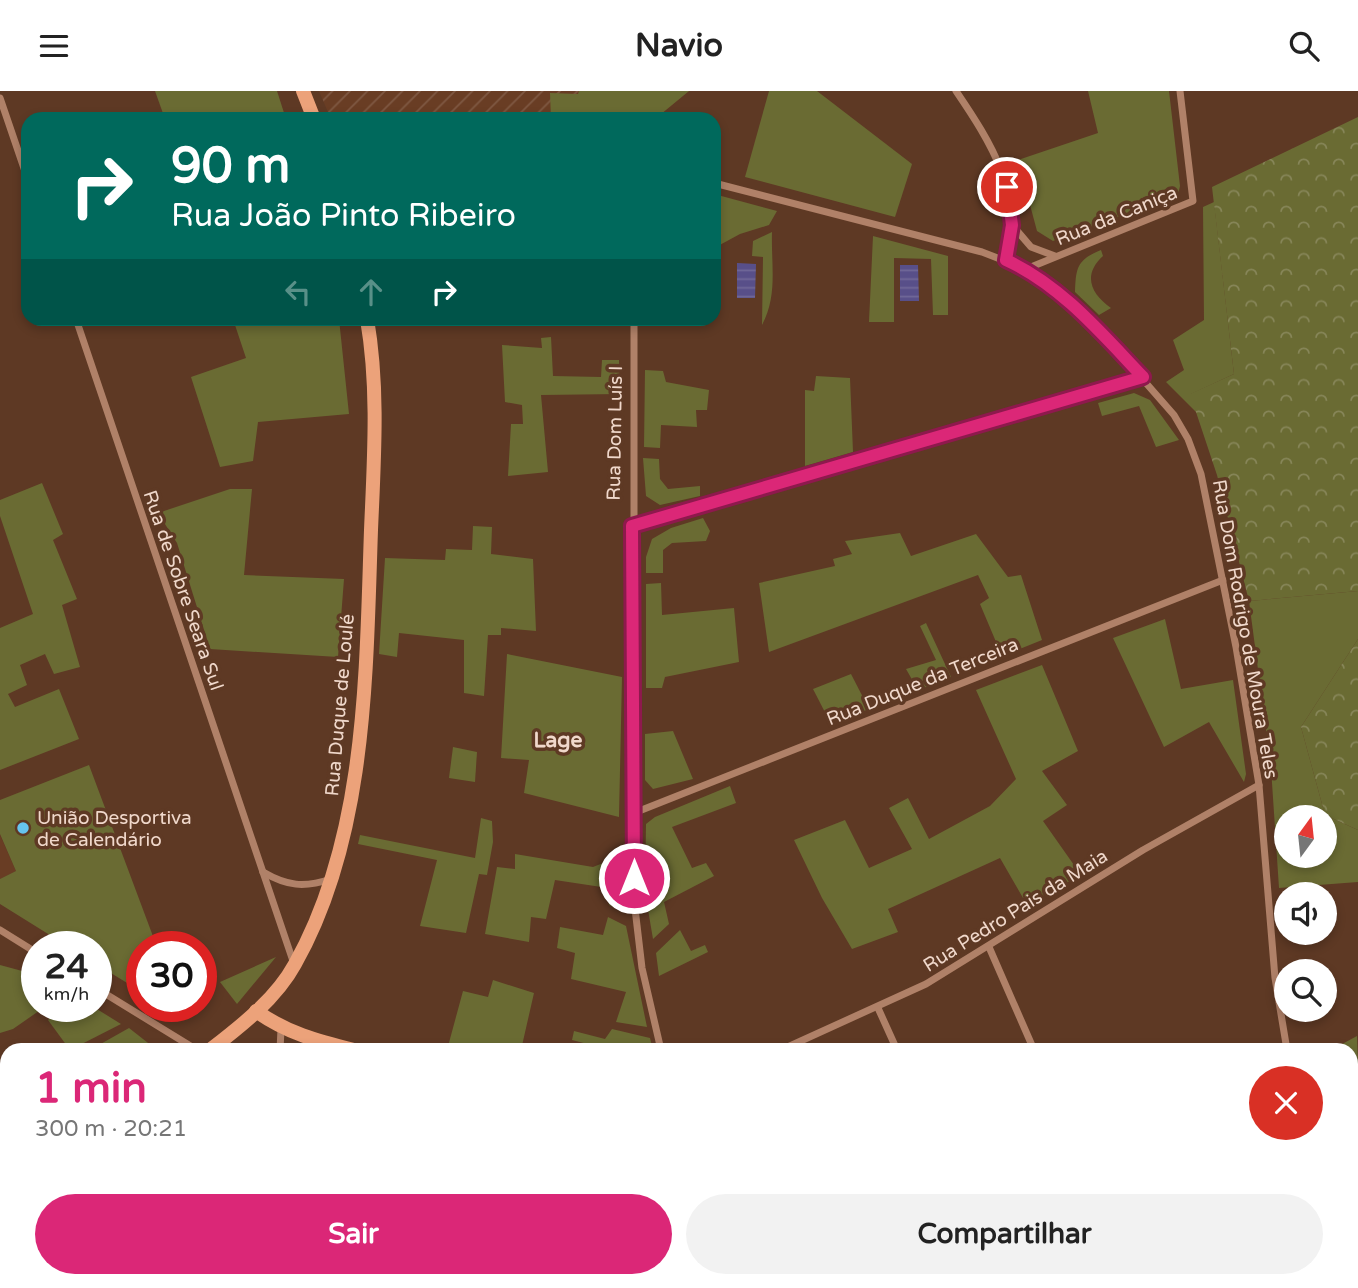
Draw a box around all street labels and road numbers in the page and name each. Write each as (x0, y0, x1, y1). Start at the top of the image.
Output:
street label: Rua da Caniça (1052, 182, 1180, 250)
street label: Rua Dom Luís I (603, 365, 627, 501)
street label: Rua Dom Rodrigo de Moura Teles (1208, 478, 1282, 781)
street label: Rua de Sobre Seara Sul (138, 487, 228, 693)
street label: Rua Duque de Loulé (321, 613, 359, 797)
street label: Rua Duque da Terceira (823, 633, 1021, 730)
street label: Rua Pedro Pais da Maia (919, 845, 1112, 977)

